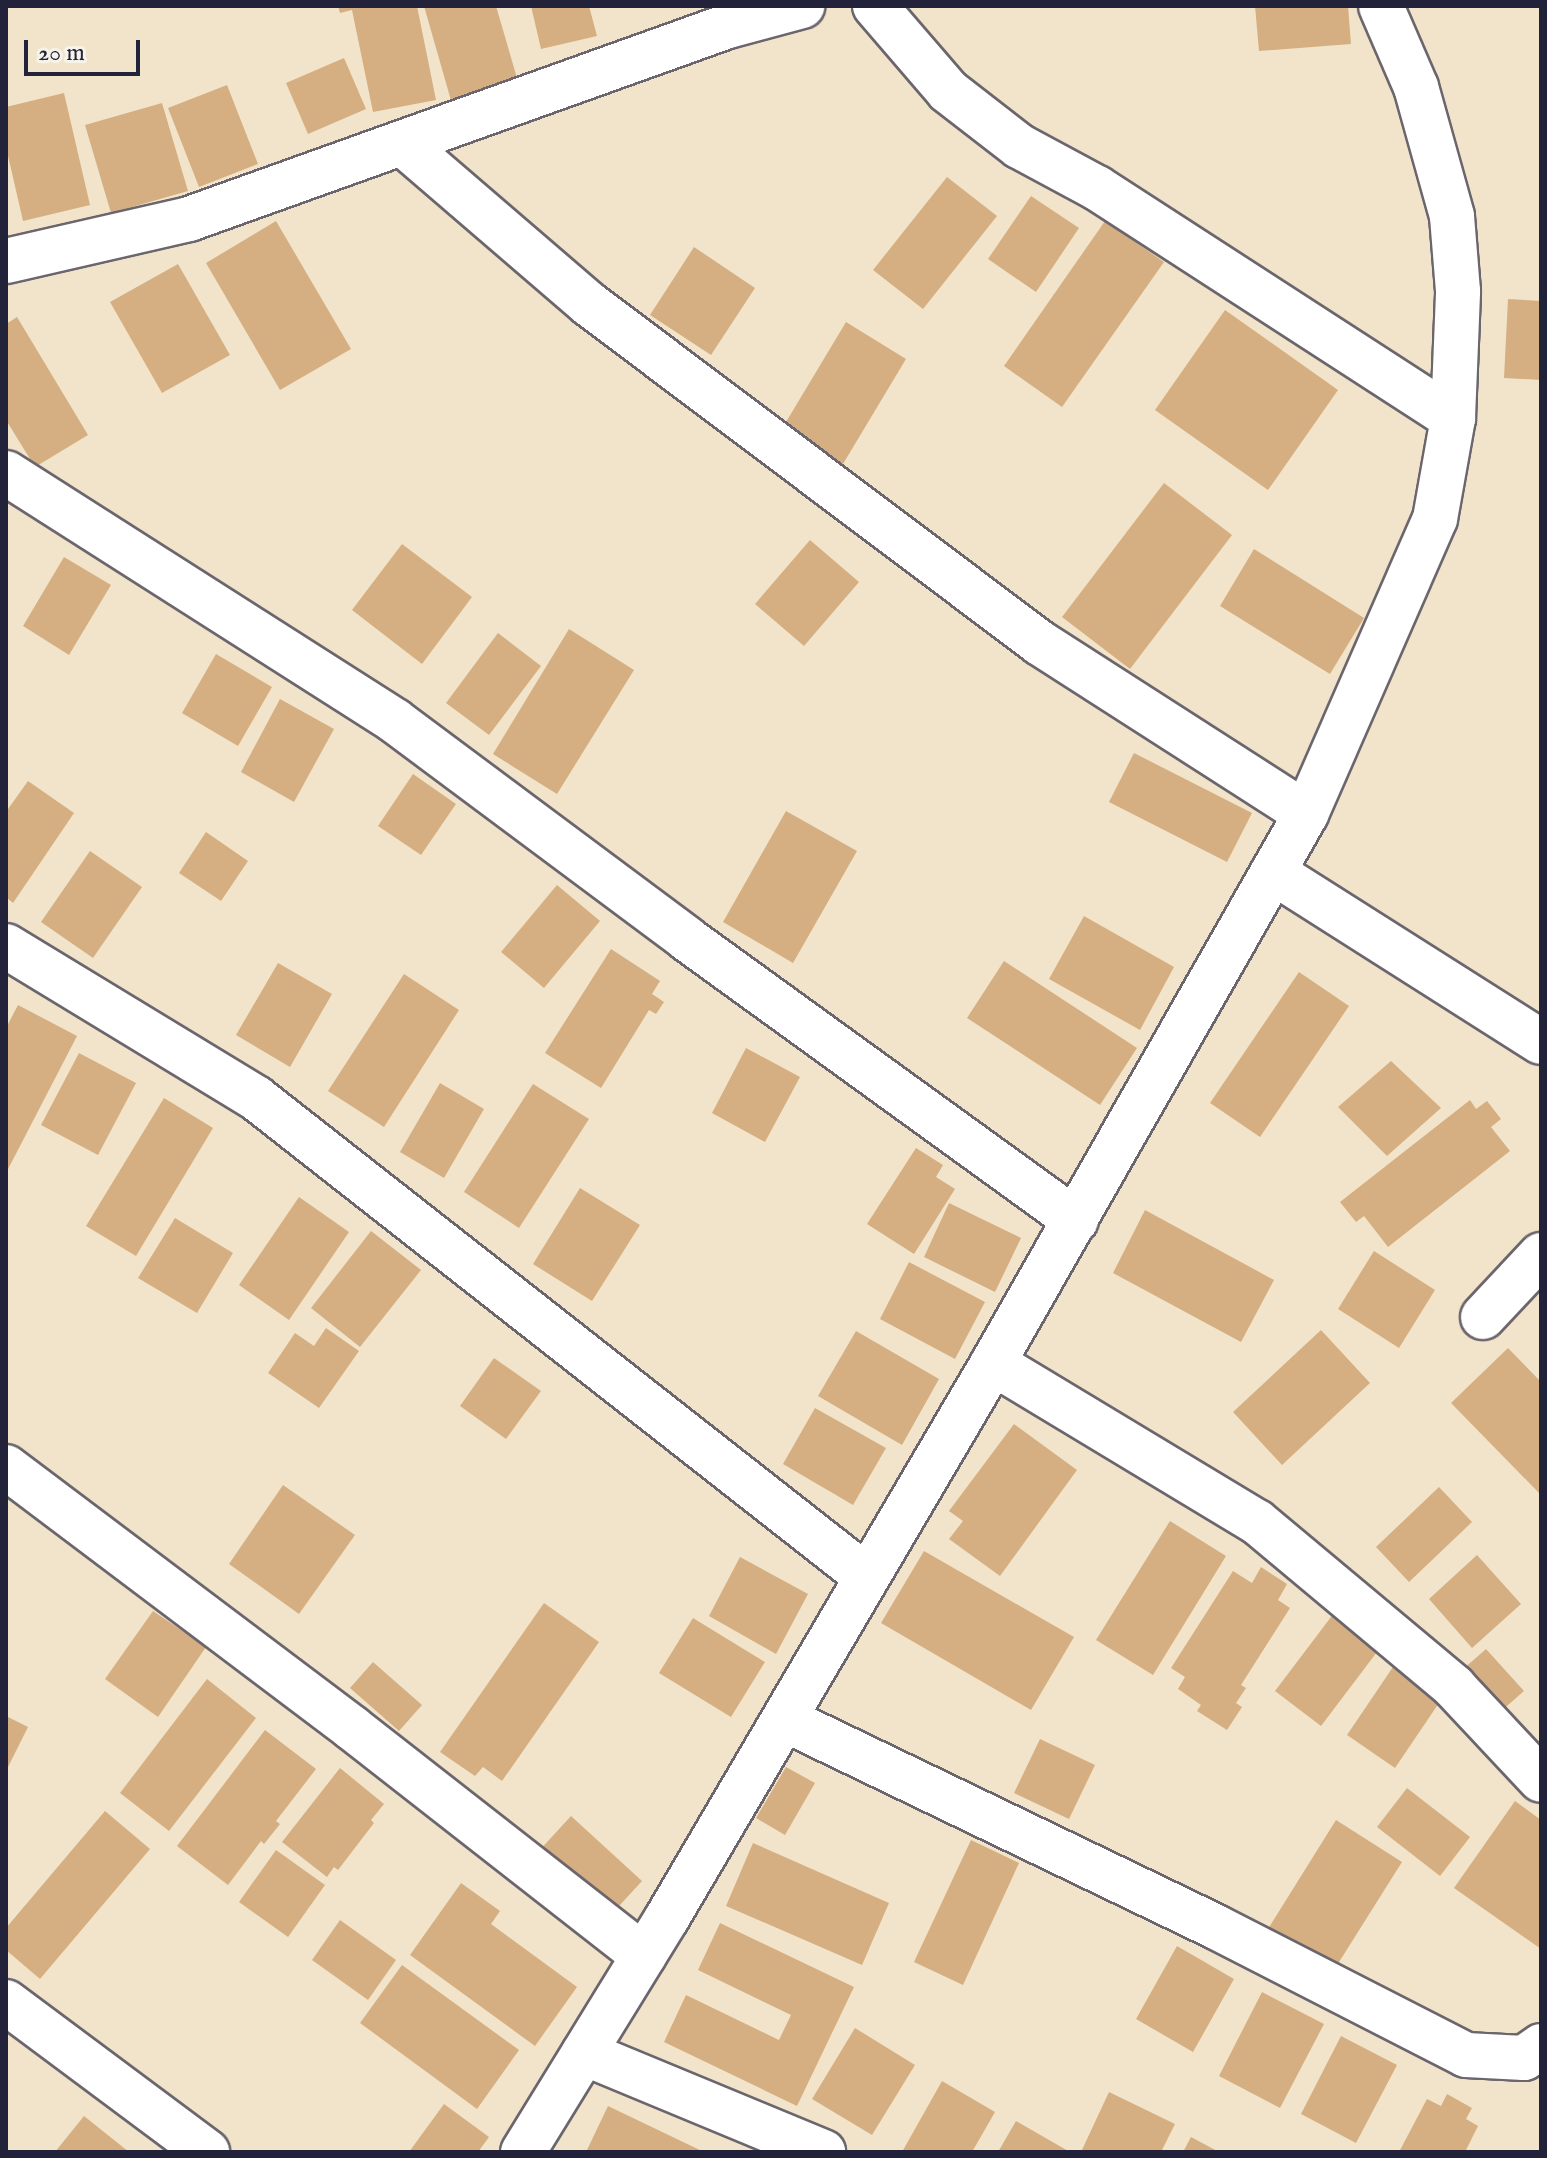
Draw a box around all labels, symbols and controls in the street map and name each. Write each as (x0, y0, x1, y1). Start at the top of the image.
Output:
scale bar (28, 24, 144, 74)
text: 20 m (38, 38, 85, 69)

